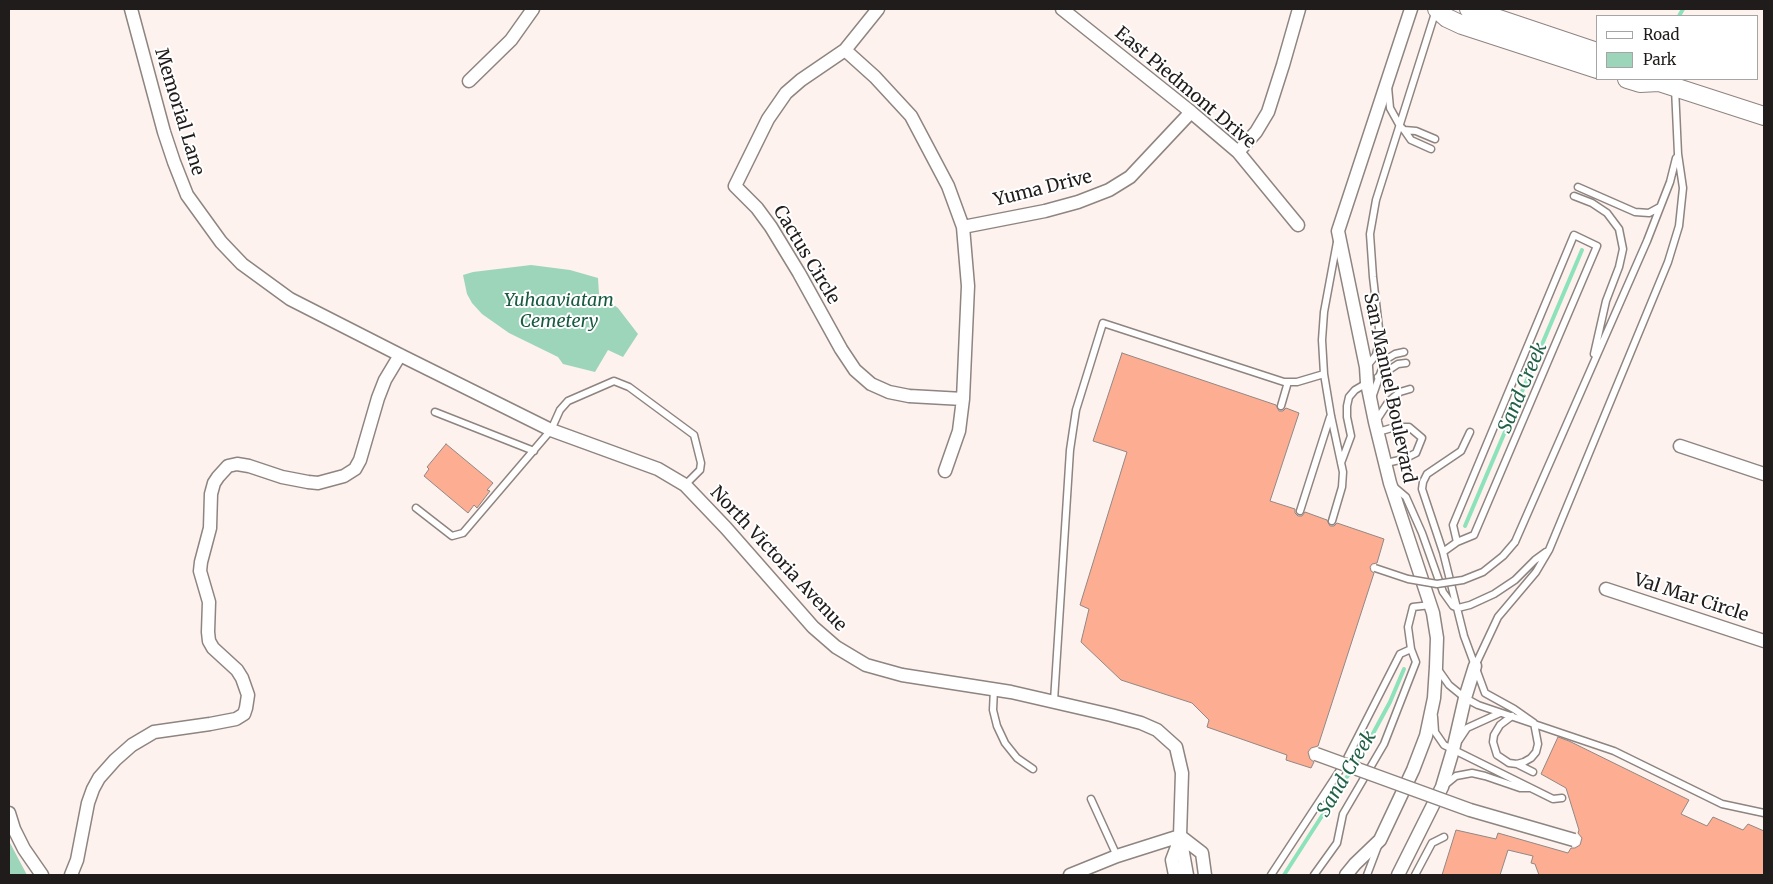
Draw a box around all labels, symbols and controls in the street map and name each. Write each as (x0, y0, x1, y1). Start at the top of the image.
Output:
legend (1596, 15, 1758, 80)
street label: East Piedmont Drive (1110, 23, 1260, 153)
text: Road (1643, 25, 1679, 44)
street label: Memorial Lane (149, 46, 209, 178)
text: Park (1643, 50, 1676, 69)
street label: Yuma Drive (992, 166, 1094, 212)
street label: Cactus Circle (768, 202, 844, 308)
park label: Yuhaaviatam Cemetery (504, 290, 614, 332)
street label: San Manuel Boulevard (1358, 291, 1420, 485)
water label: Sand Creek (1494, 339, 1552, 437)
street label: North Victoria Avenue (705, 482, 851, 636)
street label: Val Mar Circle (1631, 569, 1751, 627)
water label: Sand Creek (1313, 727, 1381, 821)

